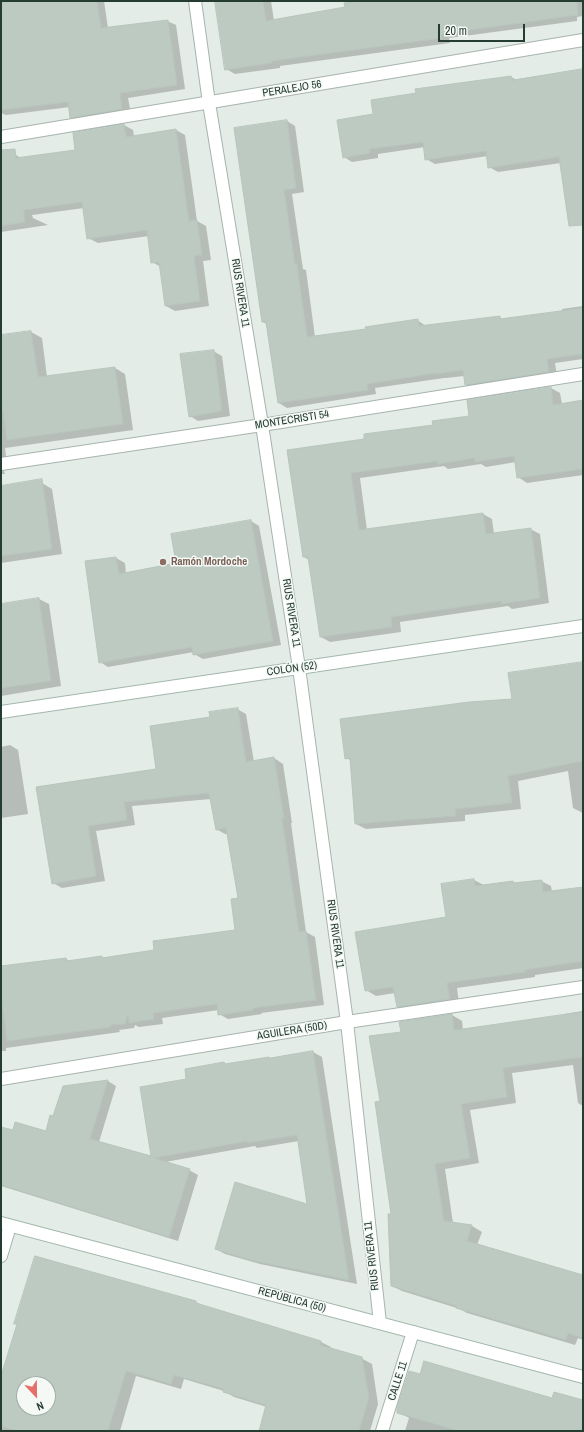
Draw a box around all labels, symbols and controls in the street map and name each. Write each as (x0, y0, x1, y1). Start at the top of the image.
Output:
scale bar (440, 16, 527, 42)
text: 20 m (445, 23, 467, 39)
street label: PERALEJO 56 (262, 78, 322, 100)
street label: RIUS RIVERA 11 (228, 258, 252, 328)
street label: MONTECRISTI 54 (254, 408, 330, 432)
place label: Ramón Mordoche (171, 555, 247, 569)
marker: Ramón Mordoche (158, 557, 168, 567)
street label: RIUS RIVERA 11 (279, 578, 303, 648)
street label: COLÓN (52) (266, 659, 318, 679)
street label: RIUS RIVERA 11 (324, 899, 346, 969)
street label: AGUILERA (50D) (256, 1019, 328, 1043)
street label: RIUS RIVERA 11 (362, 1221, 382, 1291)
street label: REPÚBLICA (50) (257, 1285, 327, 1315)
street label: CALLE 11 (385, 1360, 411, 1402)
north arrow (16, 1376, 56, 1416)
text: N (34, 1398, 46, 1414)

